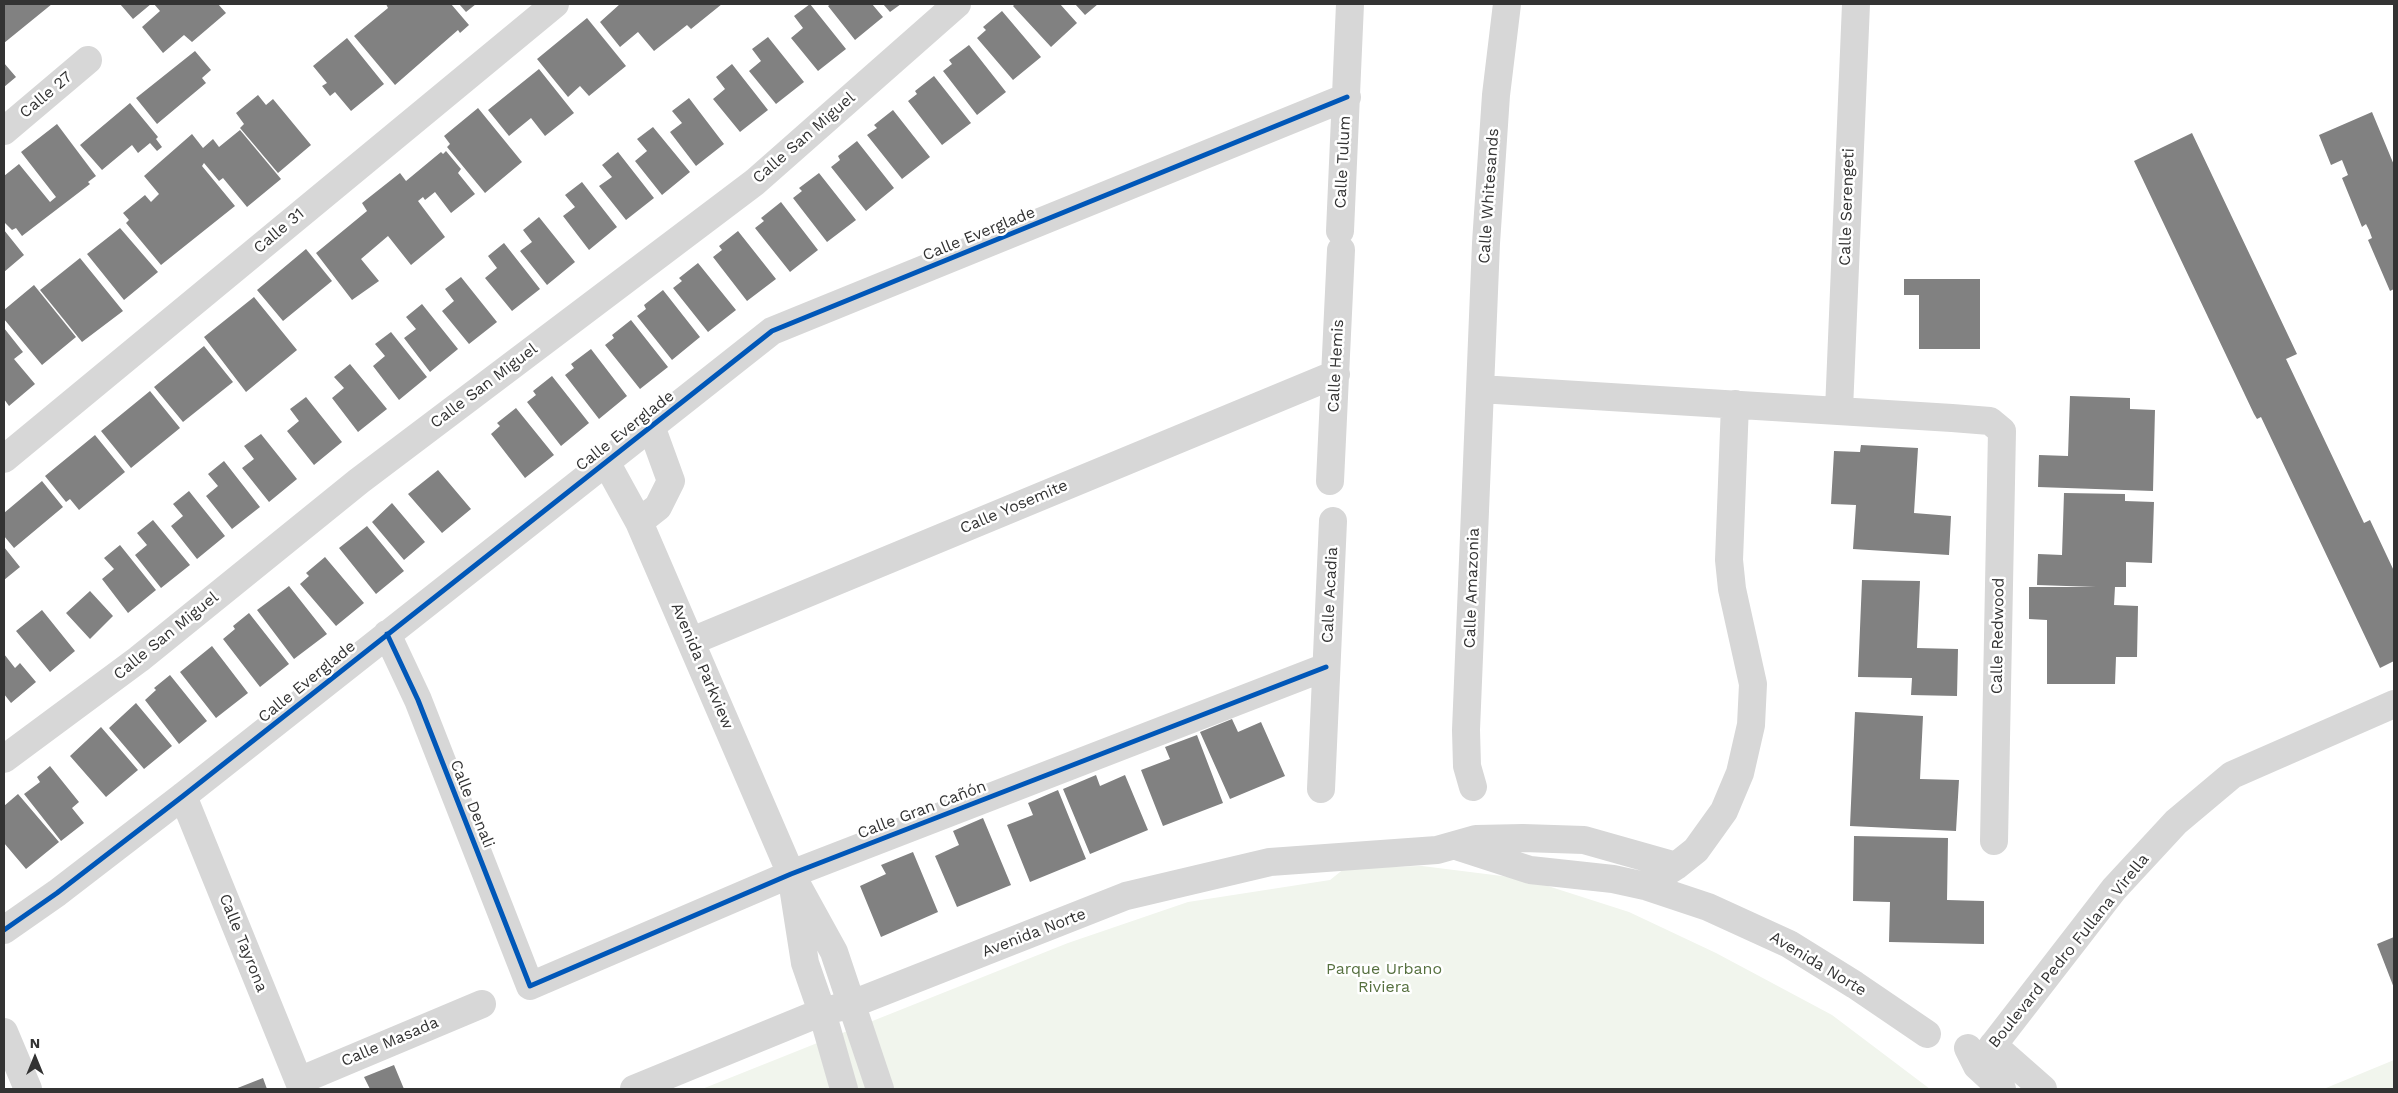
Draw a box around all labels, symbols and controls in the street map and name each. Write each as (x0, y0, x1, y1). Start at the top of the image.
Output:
street label: Calle 27 (16, 68, 76, 122)
street label: Calle San Miguel (749, 88, 859, 188)
street label: Calle Tulum (1331, 115, 1355, 209)
street label: Calle Whitesands (1475, 128, 1503, 264)
street label: Calle Serengeti (1835, 148, 1859, 266)
street label: Calle Everglade (920, 203, 1038, 265)
street label: Calle 31 (250, 204, 308, 258)
street label: Calle Hemis (1324, 319, 1348, 413)
street label: Calle San Miguel (427, 339, 541, 433)
street label: Calle Everglade (572, 387, 678, 475)
street label: Calle Yosemite (957, 476, 1071, 538)
street label: Calle Amazonia (1460, 527, 1484, 649)
street label: Calle Acadia (1318, 546, 1342, 644)
street label: Calle Redwood (1987, 578, 2009, 694)
street label: Calle San Miguel (110, 588, 222, 684)
street label: Avenida Parkview (667, 600, 737, 732)
street label: Calle Everglade (254, 637, 360, 727)
street label: Calle Denali (446, 757, 498, 851)
street label: Calle Gran Cañón (855, 777, 989, 843)
street label: Boulevard Pedro Fullana Virella (1985, 850, 2153, 1052)
street label: Calle Tayrona (215, 891, 271, 995)
street label: Avenida Norte (979, 904, 1089, 962)
street label: Avenida Norte (1766, 928, 1870, 1000)
park label: Parque Urbano Riviera (1326, 959, 1442, 997)
street label: Calle Masada (339, 1013, 441, 1071)
north arrow (10, 1033, 60, 1083)
text: N (30, 1035, 40, 1051)

